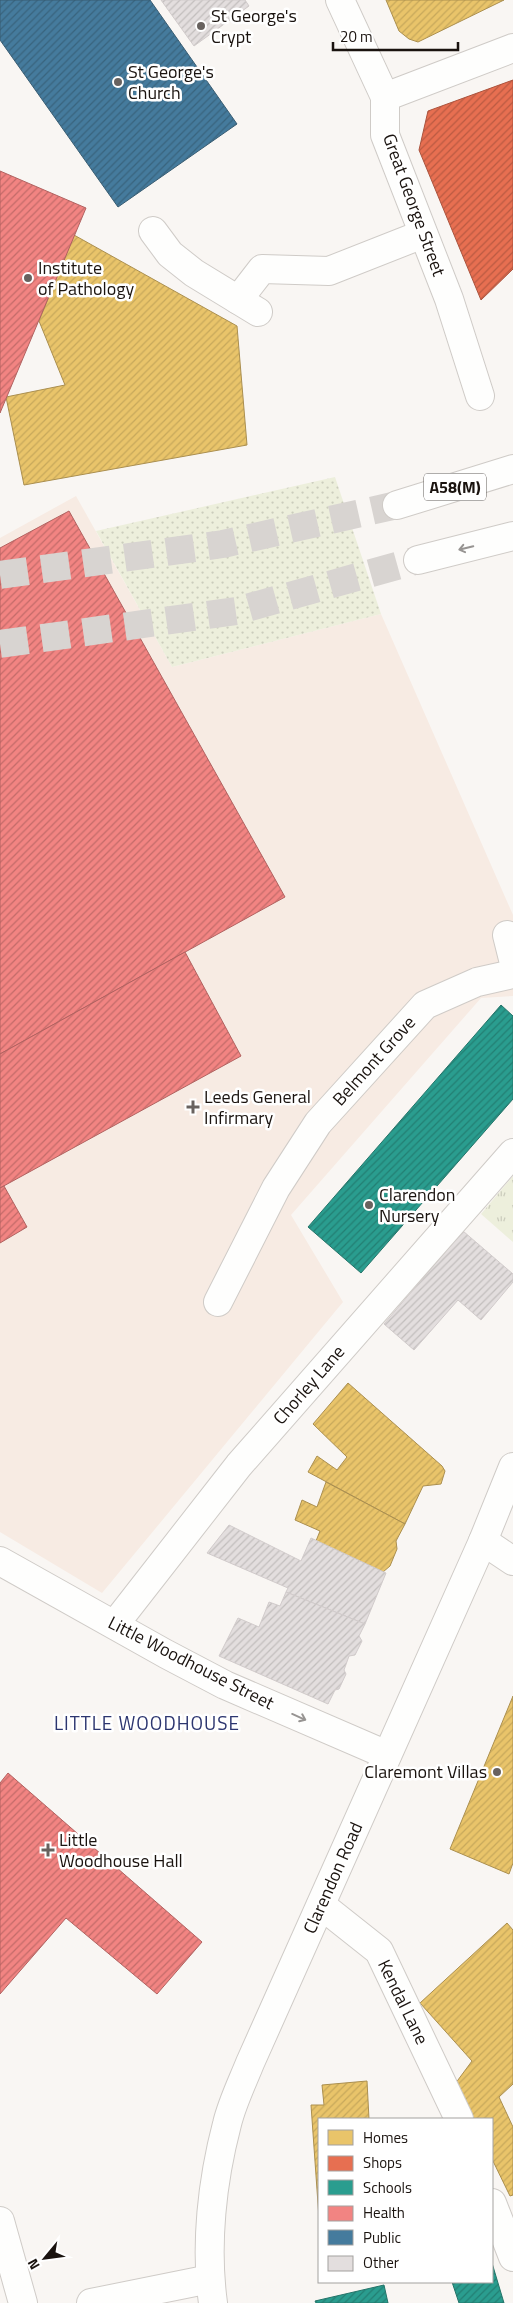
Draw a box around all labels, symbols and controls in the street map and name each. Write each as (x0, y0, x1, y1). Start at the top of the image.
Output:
place label: St George's Crypt (211, 2, 297, 50)
marker: St George's Crypt (195, 20, 207, 32)
scale bar (333, 20, 458, 52)
text: 20 m (340, 25, 373, 48)
place label: St George's Church (128, 58, 214, 106)
marker: St George's Church (112, 76, 124, 88)
street label: Great George Street (376, 130, 453, 281)
place label: Institute of Pathology (38, 254, 134, 302)
marker: Institute of Pathology (22, 272, 34, 284)
road number: A58(M) (424, 474, 486, 501)
one-way arrow (458, 544, 474, 553)
street label: Belmont Grove (326, 1010, 421, 1112)
place label: Leeds General Infirmary (204, 1083, 311, 1131)
marker: Leeds General Infirmary (186, 1100, 200, 1114)
place label: Clarendon Nursery (379, 1181, 455, 1229)
marker: Clarendon Nursery (363, 1199, 375, 1211)
street label: Chorley Lane (267, 1339, 351, 1430)
street label: Little Woodhouse Street (104, 1609, 280, 1716)
district label: LITTLE WOODHOUSE (54, 1708, 240, 1737)
one-way arrow (291, 1713, 306, 1723)
place label: Claremont Villas (364, 1758, 487, 1785)
marker: Claremont Villas (491, 1766, 503, 1778)
street label: Clarendon Road (296, 1818, 369, 1938)
place label: Little Woodhouse Hall (59, 1826, 183, 1874)
marker: Little Woodhouse Hall (41, 1843, 55, 1857)
street label: Kendal Lane (371, 1955, 436, 2049)
legend (318, 2118, 493, 2283)
text: Homes (363, 2126, 408, 2149)
text: Shops (363, 2151, 402, 2174)
text: Schools (363, 2176, 412, 2199)
text: Health (363, 2201, 405, 2224)
text: Public (363, 2226, 401, 2249)
north arrow (20, 2233, 70, 2283)
text: Other (363, 2251, 399, 2274)
text: N (22, 2255, 45, 2274)

